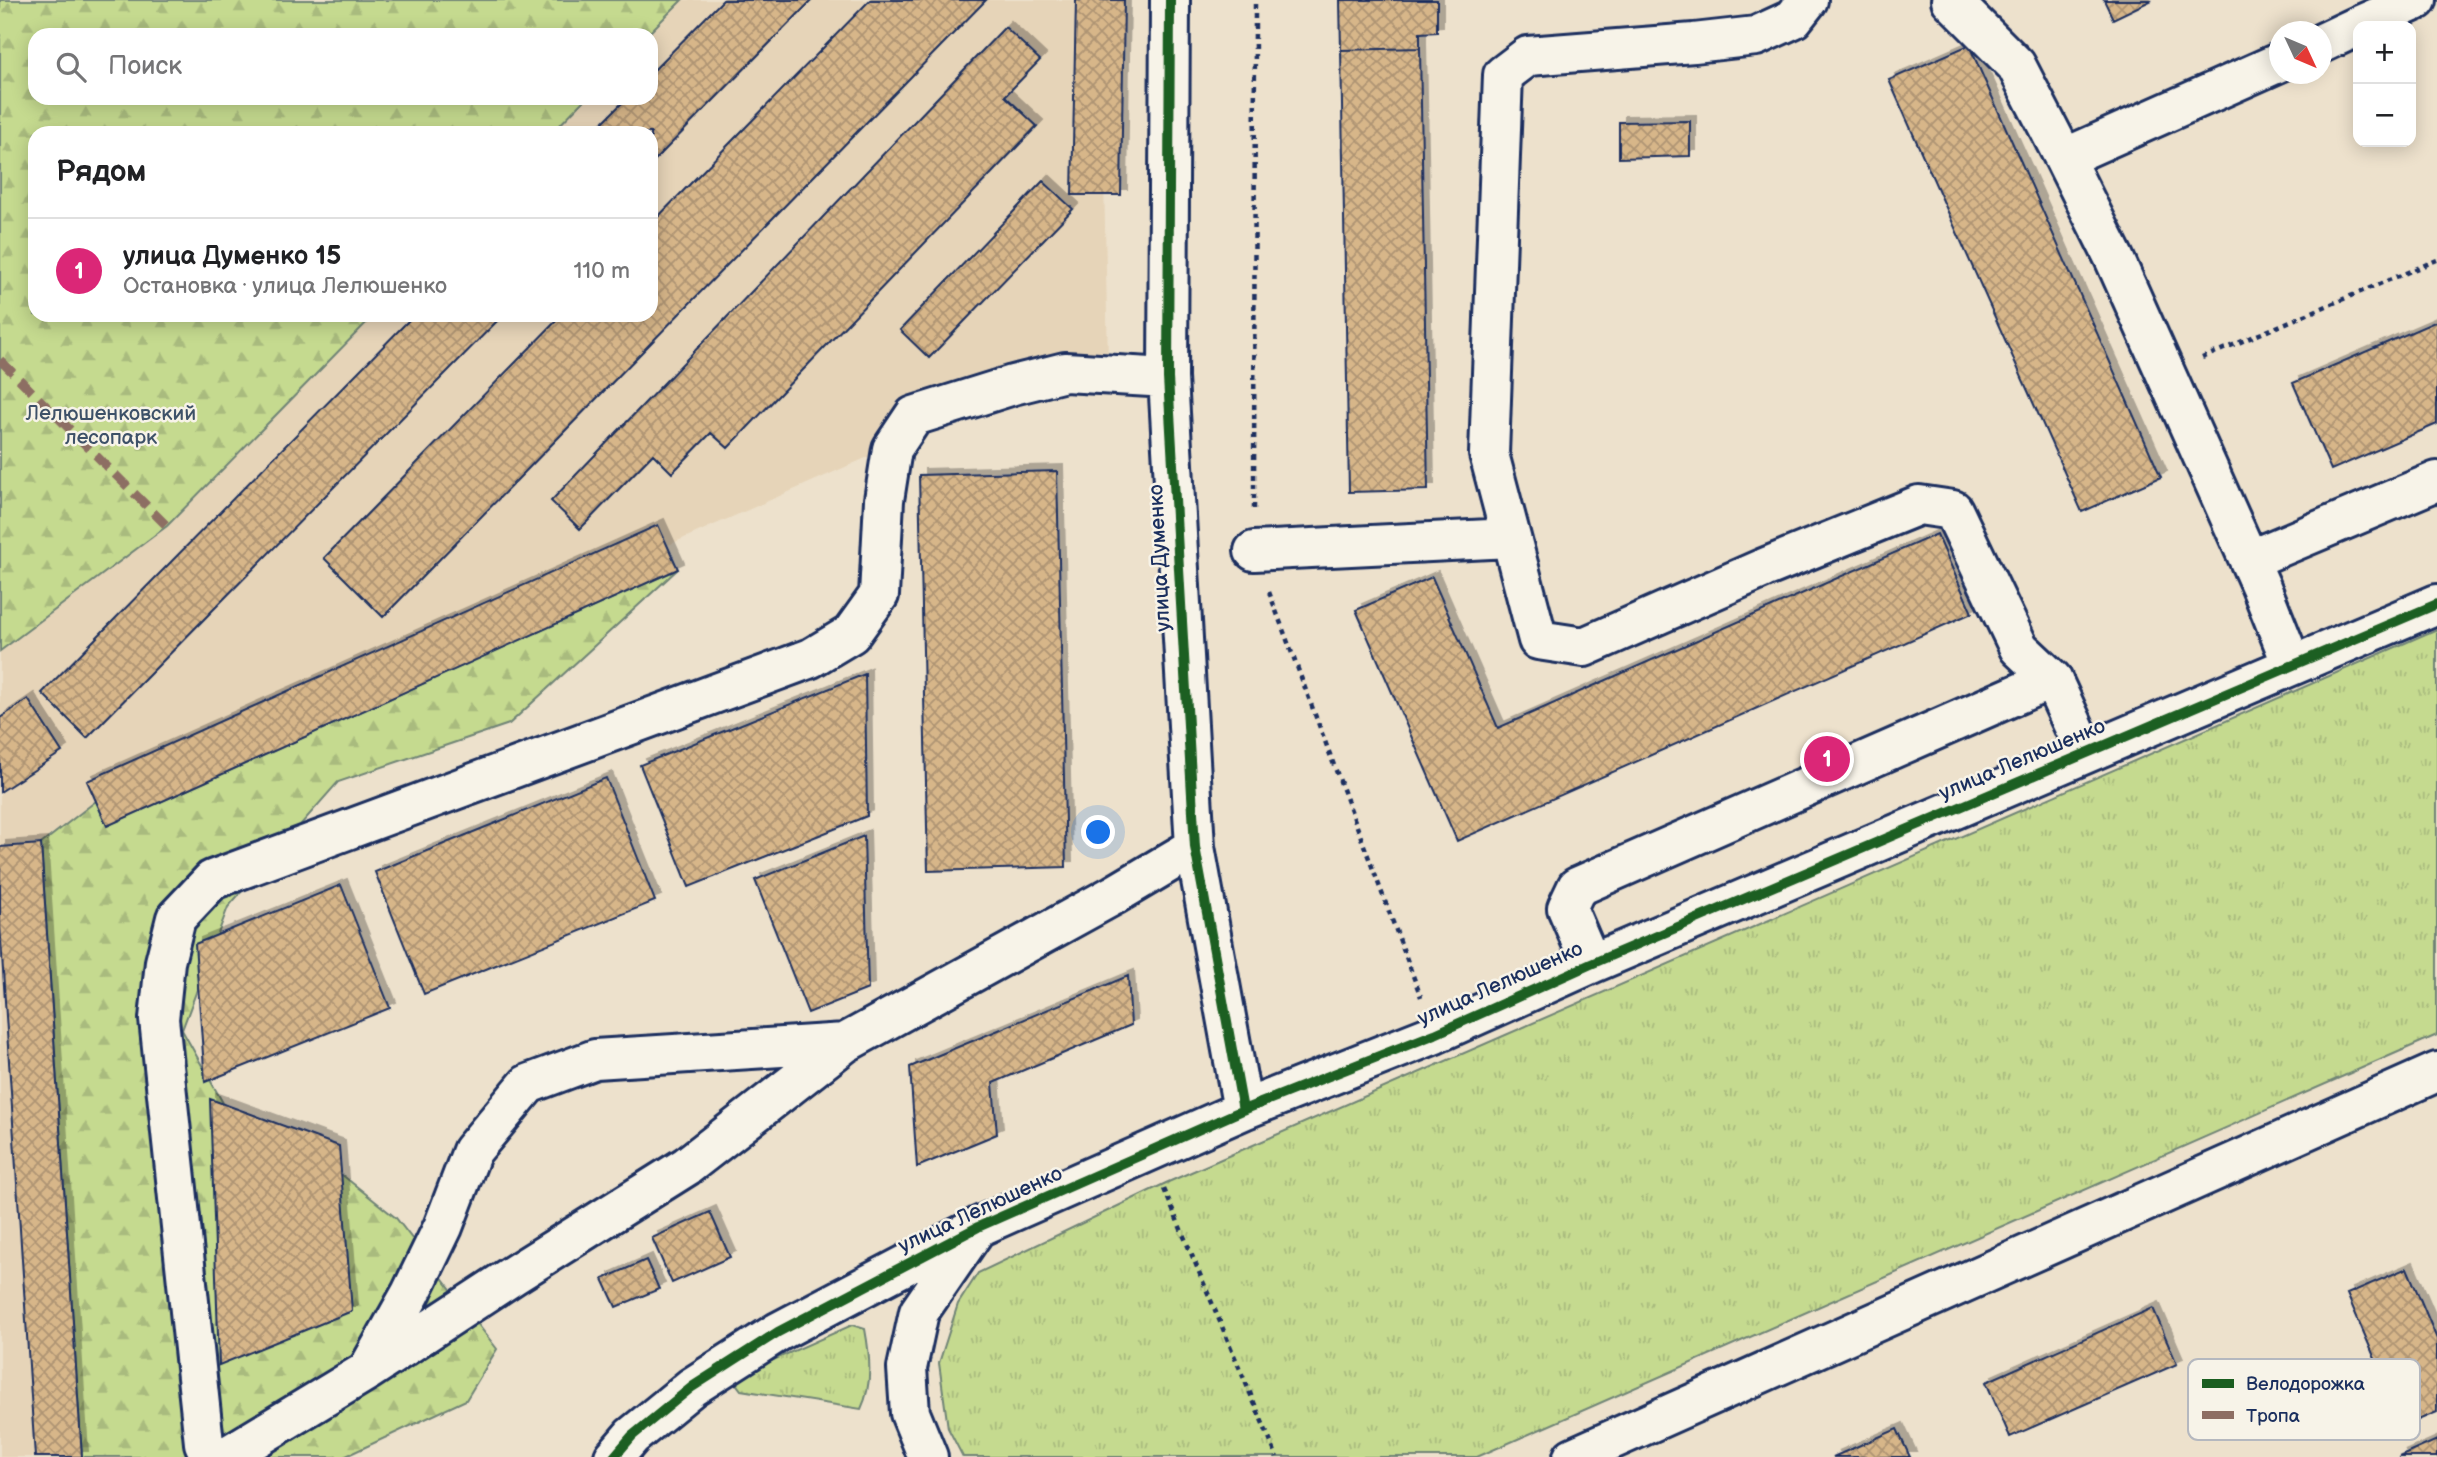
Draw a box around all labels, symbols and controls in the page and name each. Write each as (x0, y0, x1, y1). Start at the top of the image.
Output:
north arrow (2269, 21, 2332, 84)
map controls (2353, 21, 2416, 147)
button: + (2353, 21, 2416, 84)
search box (28, 28, 658, 105)
icon: search (52, 48, 90, 86)
text: Поиск (108, 51, 182, 82)
button: − (2353, 84, 2416, 147)
text: Рядом (56, 154, 146, 190)
text: улица Думенко 15 (123, 241, 341, 272)
text: 1 (74, 257, 84, 285)
text: 110 m (573, 257, 630, 285)
text: Остановка · улица Лелюшенко (123, 272, 447, 300)
park label: Лелюшенковский лесопарк (25, 401, 196, 450)
street label: улица Думенко (1143, 484, 1176, 632)
street label: улица Лелюшенко (1935, 713, 2109, 806)
pin: 1 (1804, 733, 1850, 785)
your location (1081, 815, 1115, 849)
street label: улица Лелюшенко (1414, 936, 1587, 1031)
street label: улица Лелюшенко (894, 1161, 1066, 1258)
legend (2188, 1359, 2420, 1440)
text: Велодорожка (2246, 1373, 2365, 1396)
text: Тропа (2246, 1405, 2300, 1428)

